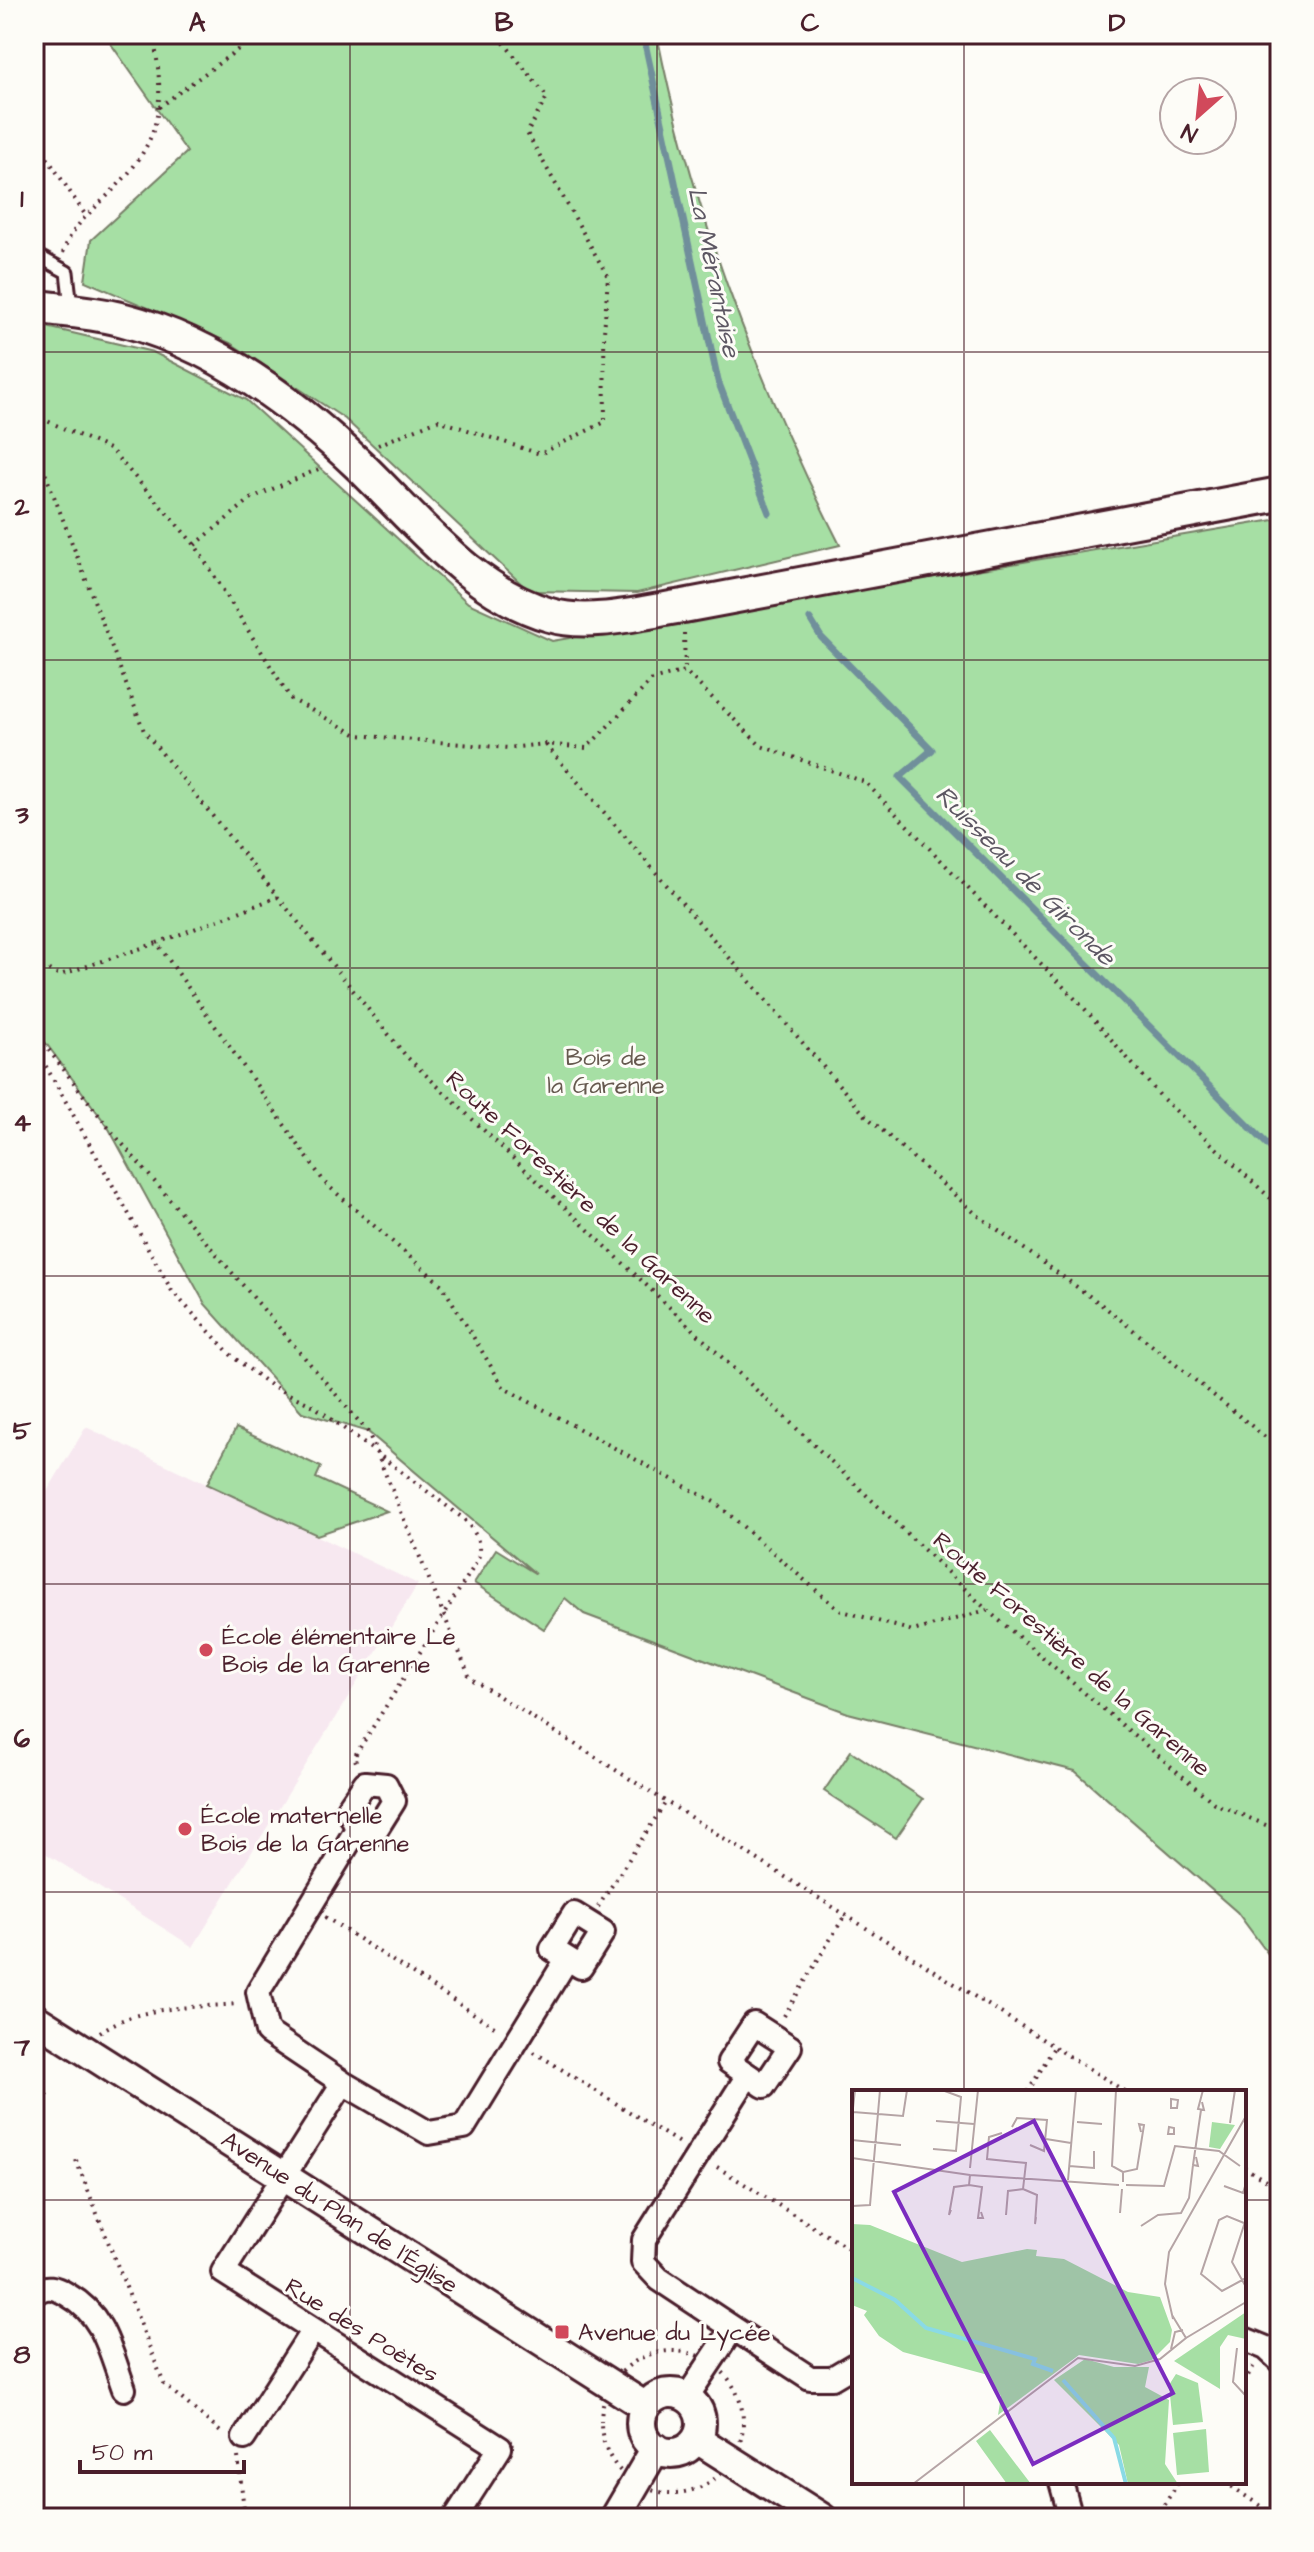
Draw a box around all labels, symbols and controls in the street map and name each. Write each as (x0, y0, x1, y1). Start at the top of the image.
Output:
text: A (189, 5, 206, 41)
text: B (495, 5, 514, 41)
text: C (801, 5, 820, 41)
text: D (1109, 5, 1126, 41)
north arrow (1158, 76, 1238, 156)
text: N (1176, 115, 1203, 149)
text: 1 (20, 181, 24, 217)
water label: La Mérantaise (678, 184, 750, 362)
text: 2 (14, 489, 30, 525)
water label: Ruisseau de Gironde (927, 777, 1125, 975)
text: 3 (14, 797, 29, 833)
park label: Bois de la Garenne (547, 1041, 665, 1103)
street label: Route Forestière de la Garenne (438, 1063, 723, 1332)
text: 4 (13, 1105, 31, 1141)
text: 5 (13, 1413, 32, 1449)
street label: Route Forestière de la Garenne (925, 1524, 1218, 1785)
place label: École élémentaire Le Bois de la Garenne (222, 1620, 456, 1682)
marker: École élémentaire Le Bois de la Garenne (197, 1641, 215, 1659)
text: 6 (14, 1721, 31, 1757)
place label: École maternelle Bois de la Garenne (201, 1799, 409, 1861)
marker: École maternelle Bois de la Garenne (176, 1820, 194, 1838)
text: 7 (13, 2029, 30, 2065)
inset map (852, 2090, 1246, 2484)
street label: Avenue du Plan de l'Église (214, 2123, 465, 2303)
street label: Rue des Poètes (278, 2270, 445, 2392)
place label: Avenue du Lycée (578, 2316, 771, 2351)
marker: Avenue du Lycée (553, 2323, 571, 2341)
text: 8 (14, 2337, 31, 2373)
scale bar (80, 2424, 244, 2474)
text: 50 m (92, 2436, 153, 2470)

